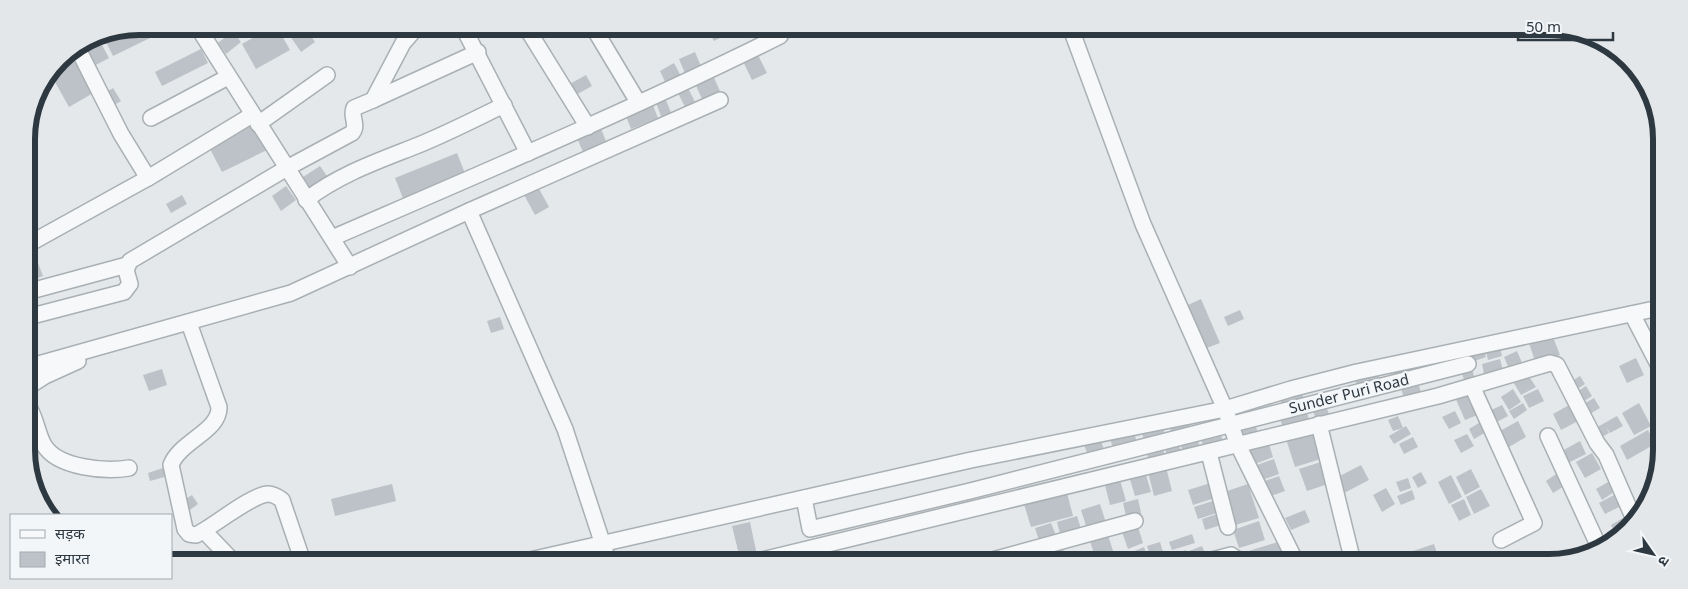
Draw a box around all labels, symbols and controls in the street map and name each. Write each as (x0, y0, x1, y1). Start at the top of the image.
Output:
scale bar (1518, 10, 1613, 42)
text: 50 m (1526, 16, 1561, 36)
street label: Sunder Puri Road (1287, 368, 1411, 418)
legend (10, 514, 172, 579)
text: सड़क (55, 523, 85, 543)
north arrow (1628, 529, 1678, 579)
text: इमारत (55, 548, 90, 568)
text: उ (1654, 553, 1674, 571)

